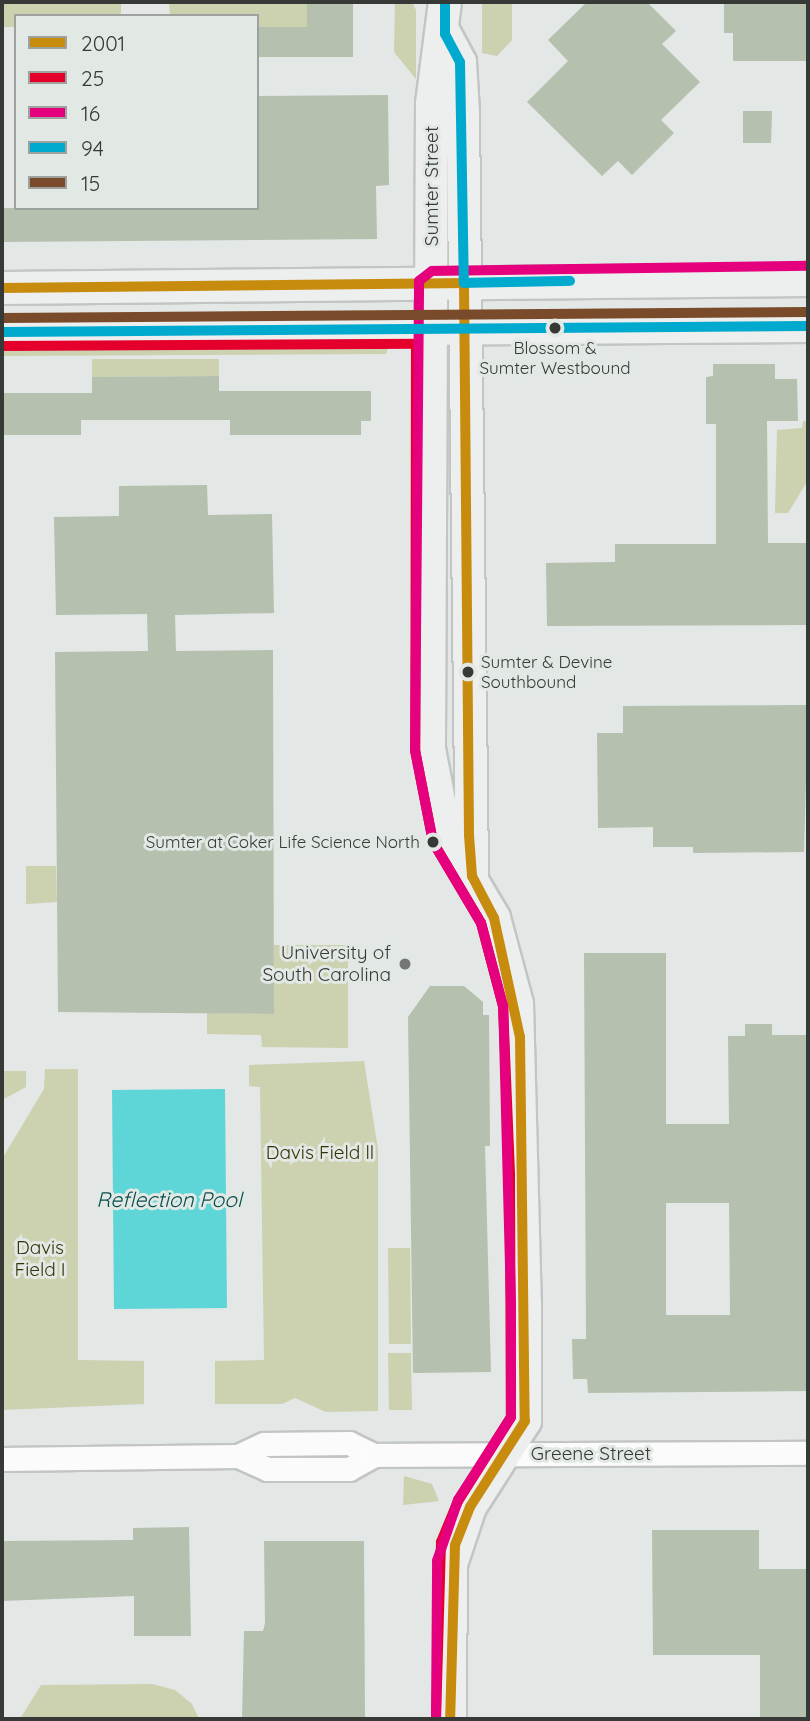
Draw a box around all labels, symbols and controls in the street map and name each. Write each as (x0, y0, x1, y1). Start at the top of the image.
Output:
legend (14, 14, 259, 210)
text: 2001 (81, 30, 125, 56)
text: 25 (81, 65, 104, 91)
text: 16 (81, 100, 100, 126)
street label: Sumter Street (421, 126, 443, 246)
text: 94 (81, 135, 104, 161)
text: 15 (81, 170, 100, 196)
marker: Blossom & Sumter Westbound (548, 321, 562, 335)
place label: Blossom & Sumter Westbound (479, 338, 631, 378)
place label: Sumter & Devine Southbound (481, 652, 612, 692)
marker: Sumter & Devine Southbound (461, 665, 475, 679)
place label: Sumter at Coker Life Science North (146, 832, 420, 852)
marker: Sumter at Coker Life Science North (426, 835, 440, 849)
place label: University of South Carolina (262, 942, 391, 986)
marker: University of South Carolina (397, 956, 413, 972)
park label: Davis Field ll (266, 1142, 374, 1164)
water label: Reflection Pool (96, 1186, 242, 1212)
park label: Davis Field I (14, 1237, 66, 1281)
street label: Greene Street (531, 1443, 651, 1465)

